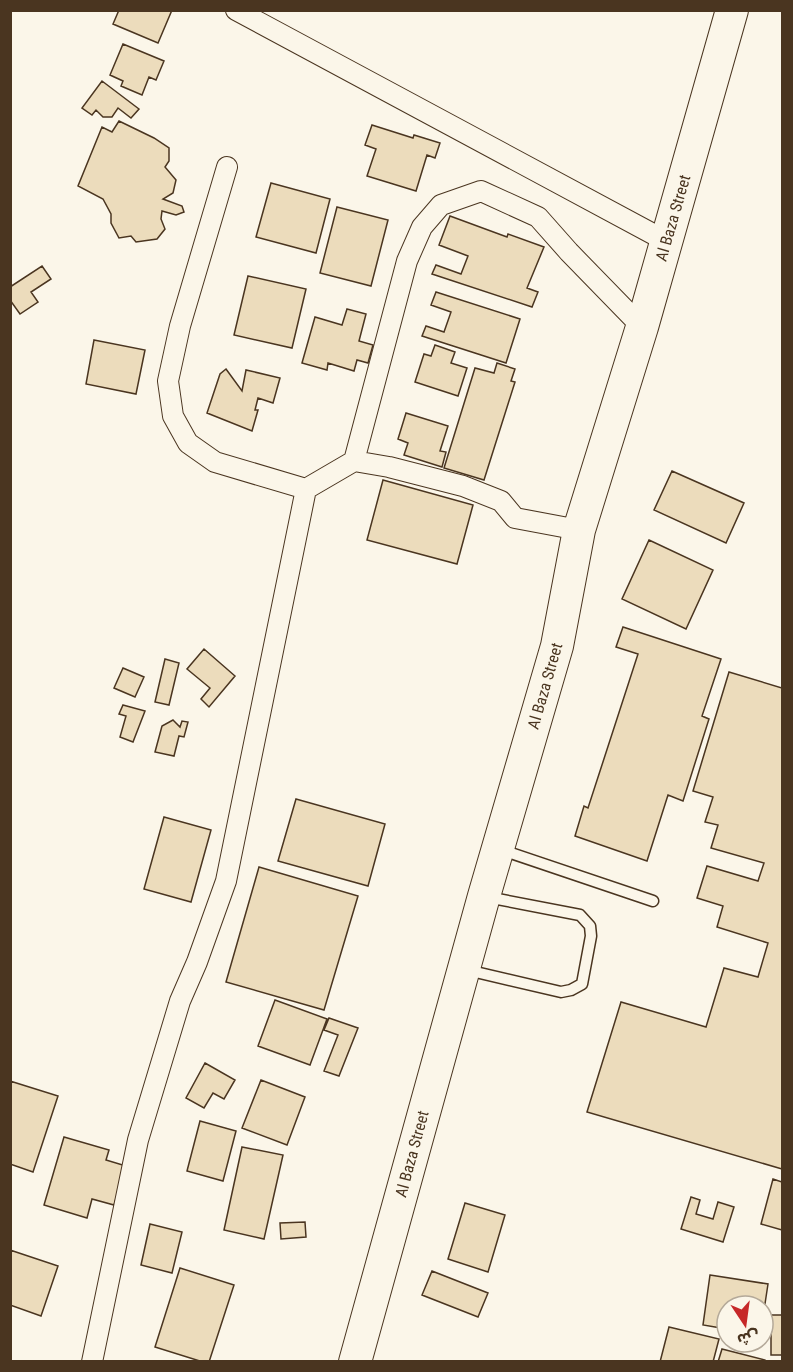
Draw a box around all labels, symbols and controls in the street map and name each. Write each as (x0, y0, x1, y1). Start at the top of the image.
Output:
street label: Al Baza Street (652, 172, 694, 263)
street label: Al Baza Street (524, 640, 566, 731)
street label: Al Baza Street (391, 1108, 433, 1199)
north arrow (715, 1294, 775, 1354)
text: ش (735, 1326, 761, 1350)

